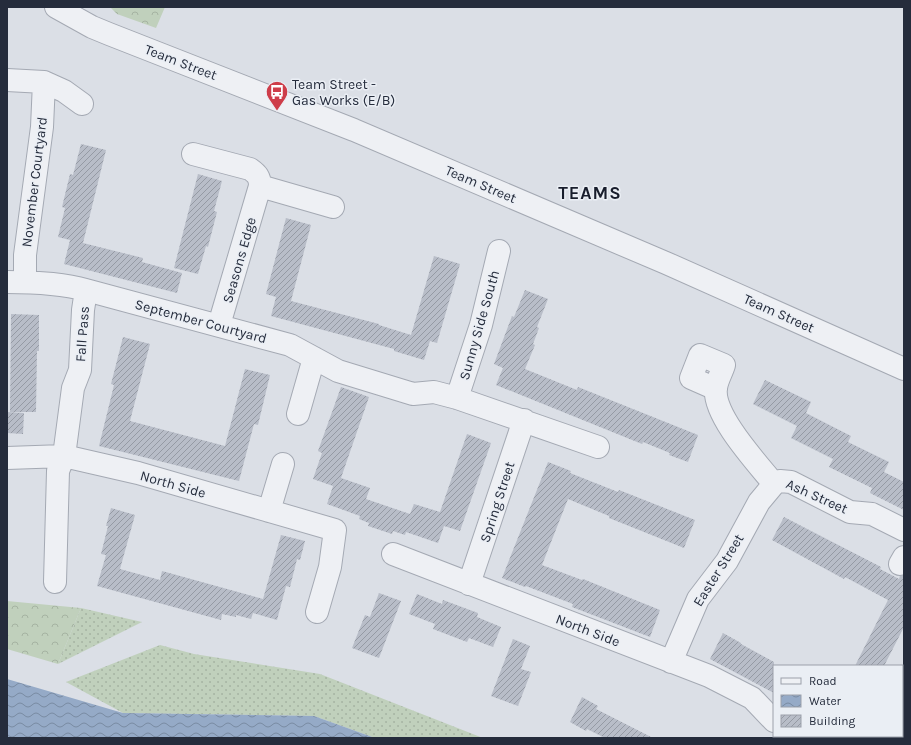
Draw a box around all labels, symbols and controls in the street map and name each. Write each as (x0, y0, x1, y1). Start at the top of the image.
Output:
street label: Team Street (142, 41, 219, 84)
place label: Team Street - Gas Works (E/B) (292, 76, 395, 109)
bus stop icon: Team Street - Gas Works (E/B) (264, 79, 290, 112)
street label: November Courtyard (18, 116, 51, 248)
street label: Team Street (443, 162, 519, 207)
district label: TEAMS (558, 182, 622, 204)
street label: Seasons Edge (219, 215, 260, 305)
street label: Sunny Side South (456, 268, 503, 382)
street label: Team Street (741, 290, 817, 337)
street label: September Courtyard (133, 296, 269, 347)
street label: Fall Pass (72, 305, 93, 363)
street label: Spring Street (476, 460, 519, 545)
street label: North Side (138, 467, 208, 502)
street label: Ash Street (783, 475, 850, 518)
street label: Easter Street (689, 531, 747, 610)
street label: North Side (553, 610, 622, 650)
legend (773, 665, 903, 737)
text: Road (809, 674, 837, 688)
text: Water (809, 694, 842, 708)
text: Building (809, 714, 856, 728)

